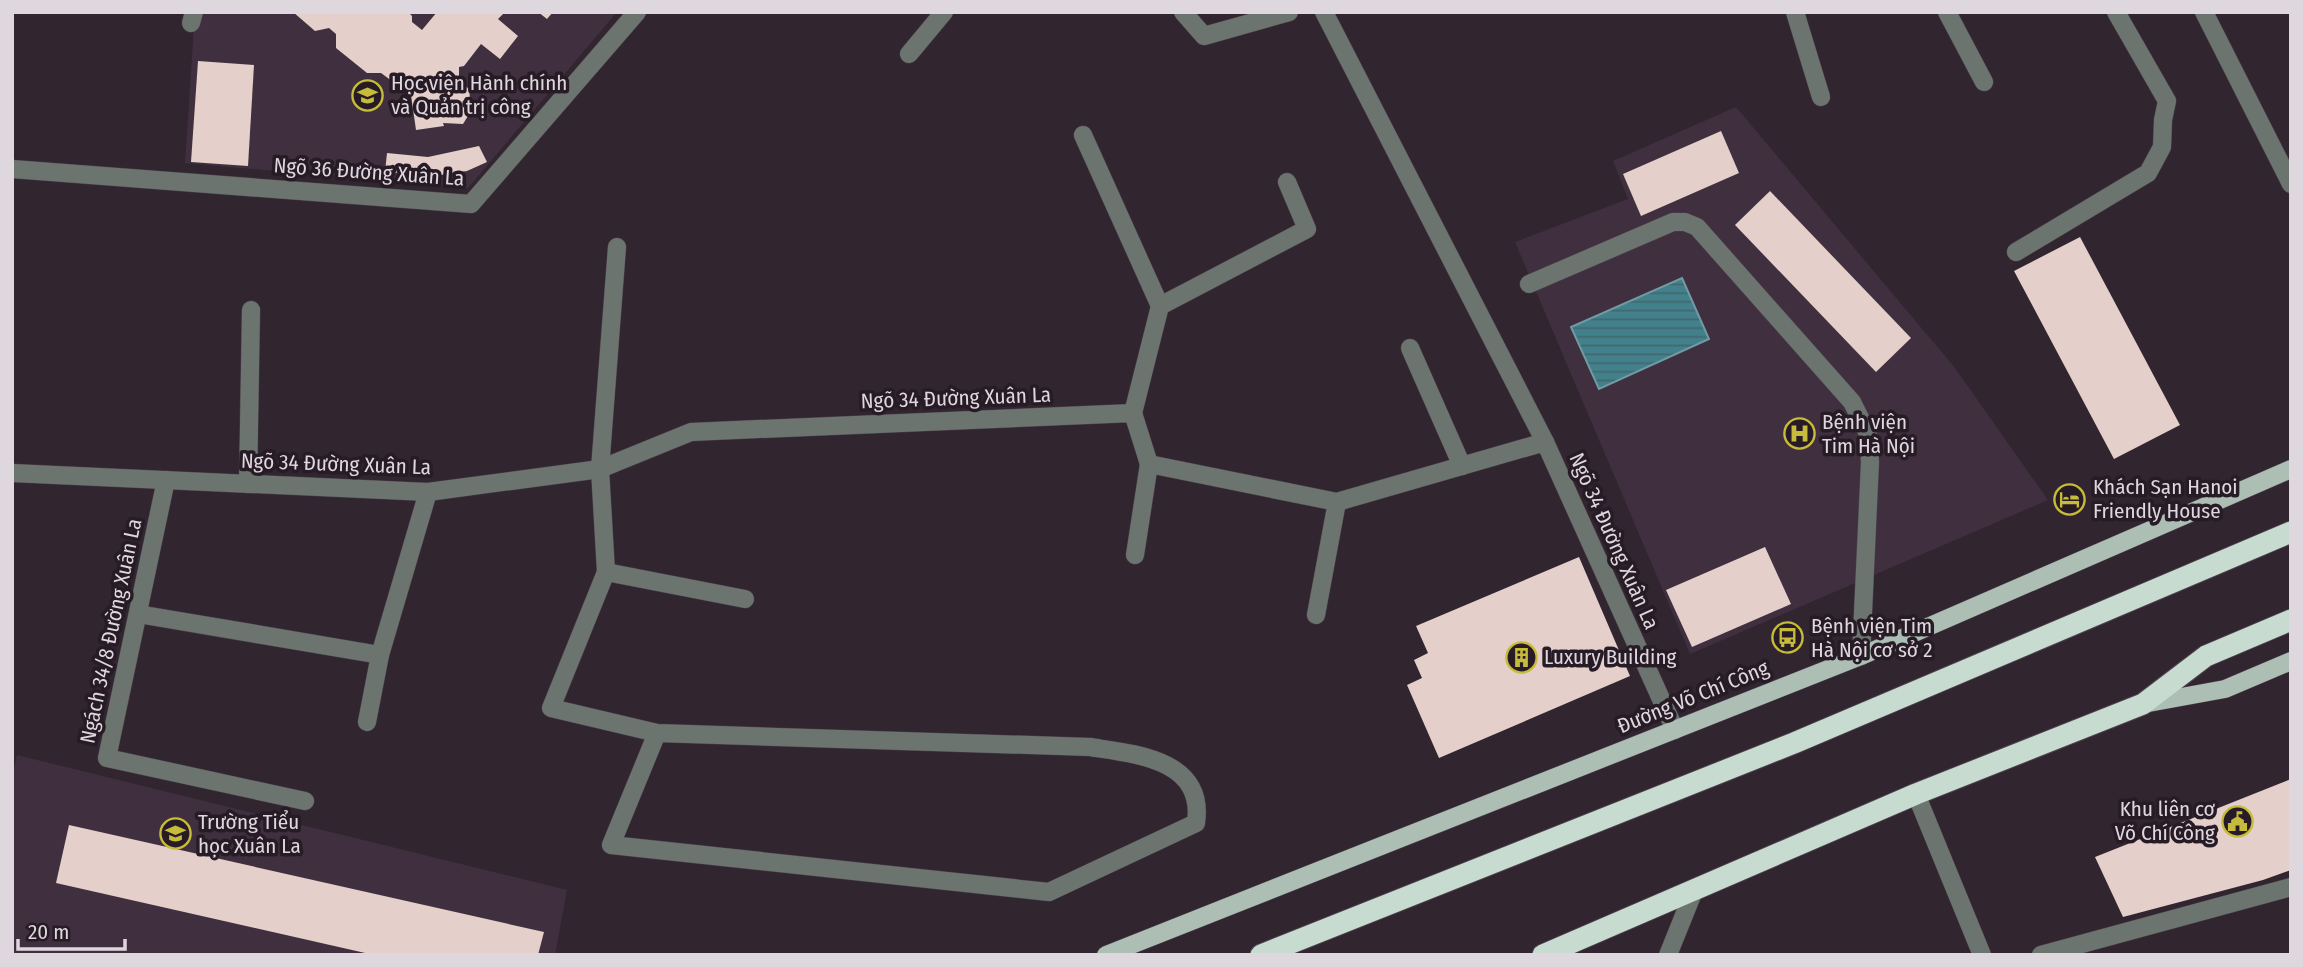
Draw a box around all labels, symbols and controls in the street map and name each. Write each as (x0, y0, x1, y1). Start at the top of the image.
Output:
place label: Học viện Hành chính và Quản trị công (391, 70, 567, 120)
school or university icon: Học viện Hành chính và Quản trị công (351, 78, 385, 112)
street label: Ngõ 36 Đường Xuân La (273, 152, 465, 192)
street label: Ngõ 34 Đường Xuân La (860, 382, 1052, 414)
place label: Bệnh viện Tim Hà Nội (1822, 409, 1915, 459)
hospital icon: Bệnh viện Tim Hà Nội (1782, 417, 1816, 451)
street label: Ngõ 34 Đường Xuân La (240, 448, 432, 480)
street label: Ngõ 34 Đường Xuân La (1563, 449, 1665, 633)
place label: Khách Sạn Hanoi Friendly House (2093, 474, 2238, 524)
hotel icon: Khách Sạn Hanoi Friendly House (2053, 482, 2087, 516)
street label: Ngách 34/8 Đường Xuân La (74, 516, 148, 746)
place label: Bệnh viện Tim Hà Nội cơ sở 2 (1811, 613, 1932, 663)
bus stop icon: Bệnh viện Tim Hà Nội cơ sở 2 (1771, 621, 1805, 655)
building icon: Luxury Building (1504, 640, 1538, 674)
place label: Luxury Building (1544, 644, 1676, 670)
street label: Đường Võ Chí Công (1613, 655, 1773, 739)
place label: Khu liên cơ Võ Chí Công (2115, 796, 2216, 846)
public building icon: Khu liên cơ Võ Chí Công (2221, 804, 2255, 838)
place label: Trường Tiểu học Xuân La (198, 809, 301, 859)
school or university icon: Trường Tiểu học Xuân La (158, 817, 192, 851)
scale bar (18, 908, 124, 952)
text: 20 m (28, 919, 69, 945)

